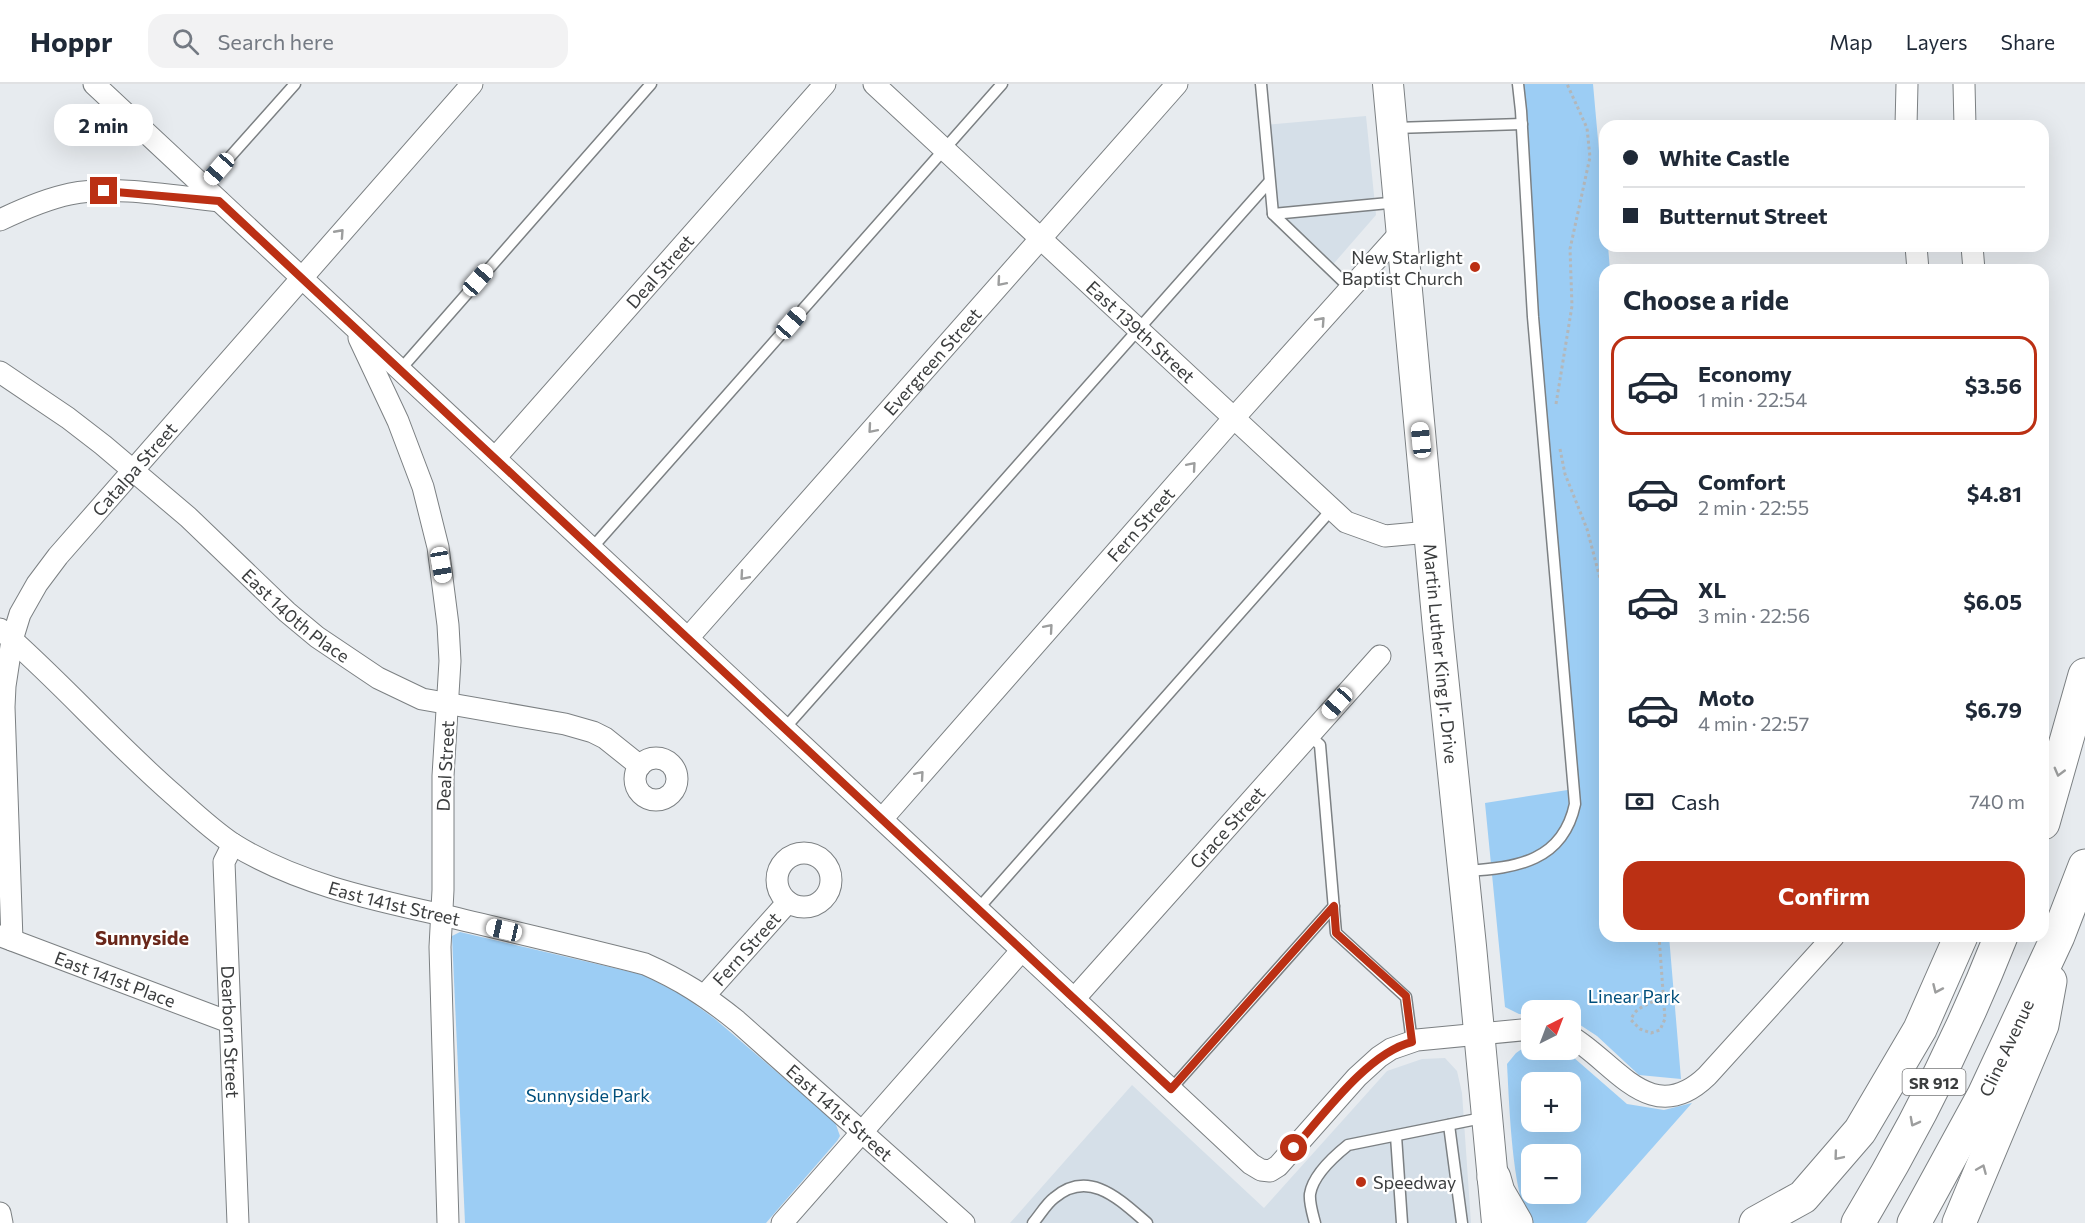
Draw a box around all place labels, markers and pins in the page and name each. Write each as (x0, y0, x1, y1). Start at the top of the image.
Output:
place label: New Starlight Baptist Church (1342, 246, 1463, 289)
marker: New Starlight Baptist Church (1468, 260, 1482, 274)
place label: Speedway (1373, 1171, 1456, 1193)
marker: Speedway (1354, 1175, 1368, 1189)

